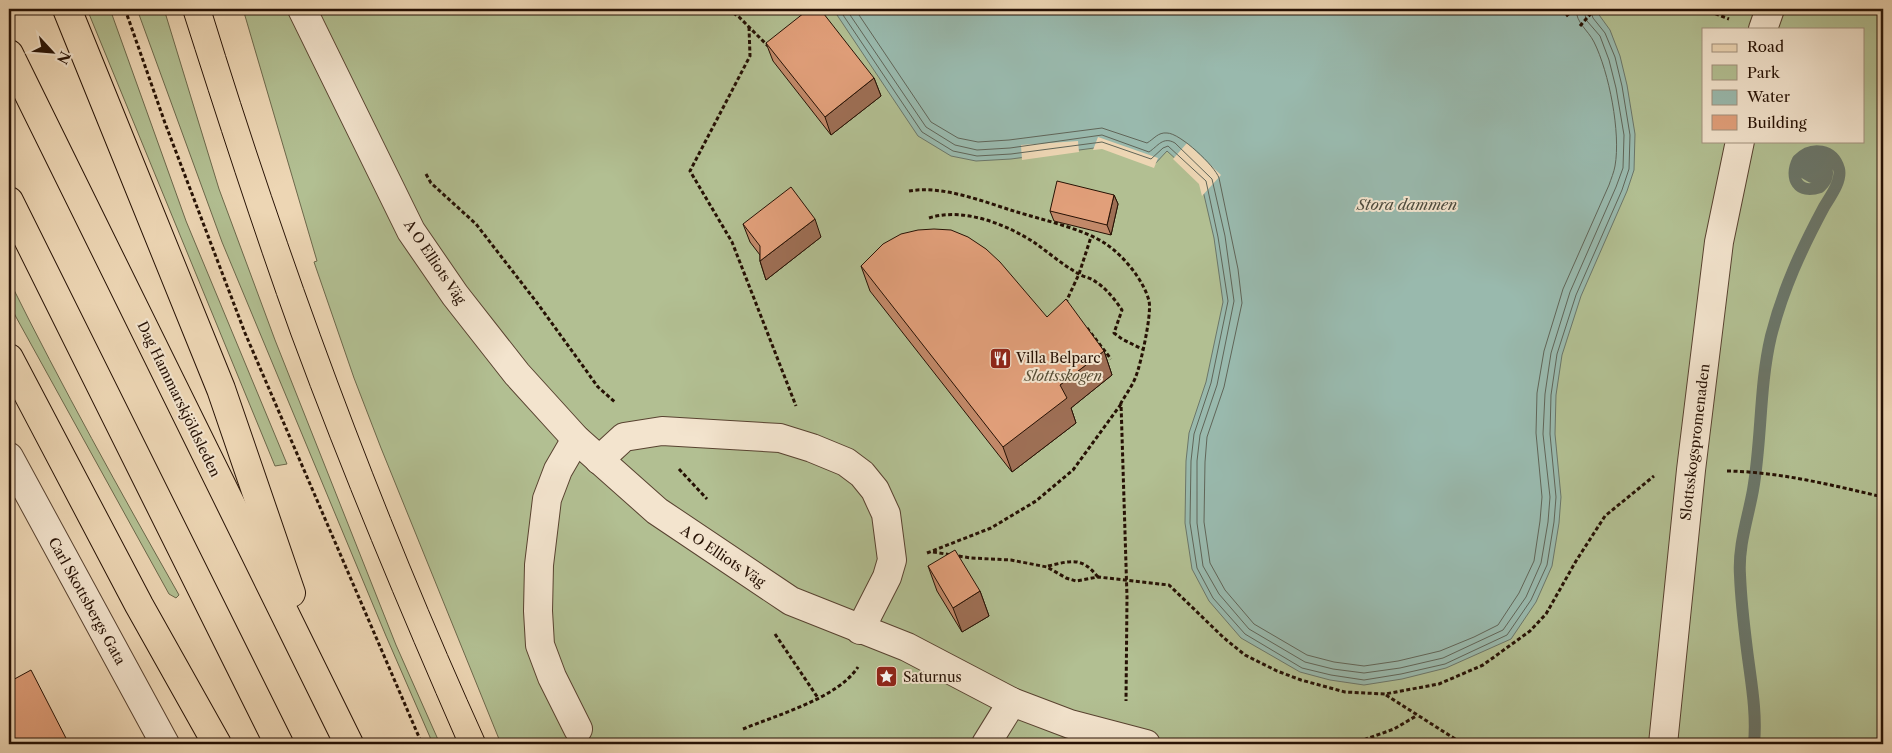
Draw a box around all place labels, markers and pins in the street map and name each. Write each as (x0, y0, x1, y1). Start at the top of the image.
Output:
restaurant icon: Villa Belparc (988, 346, 1012, 370)
place label: Villa Belparc (1015, 349, 1100, 367)
place icon: Saturnus (875, 665, 899, 689)
place label: Saturnus (903, 668, 962, 686)

